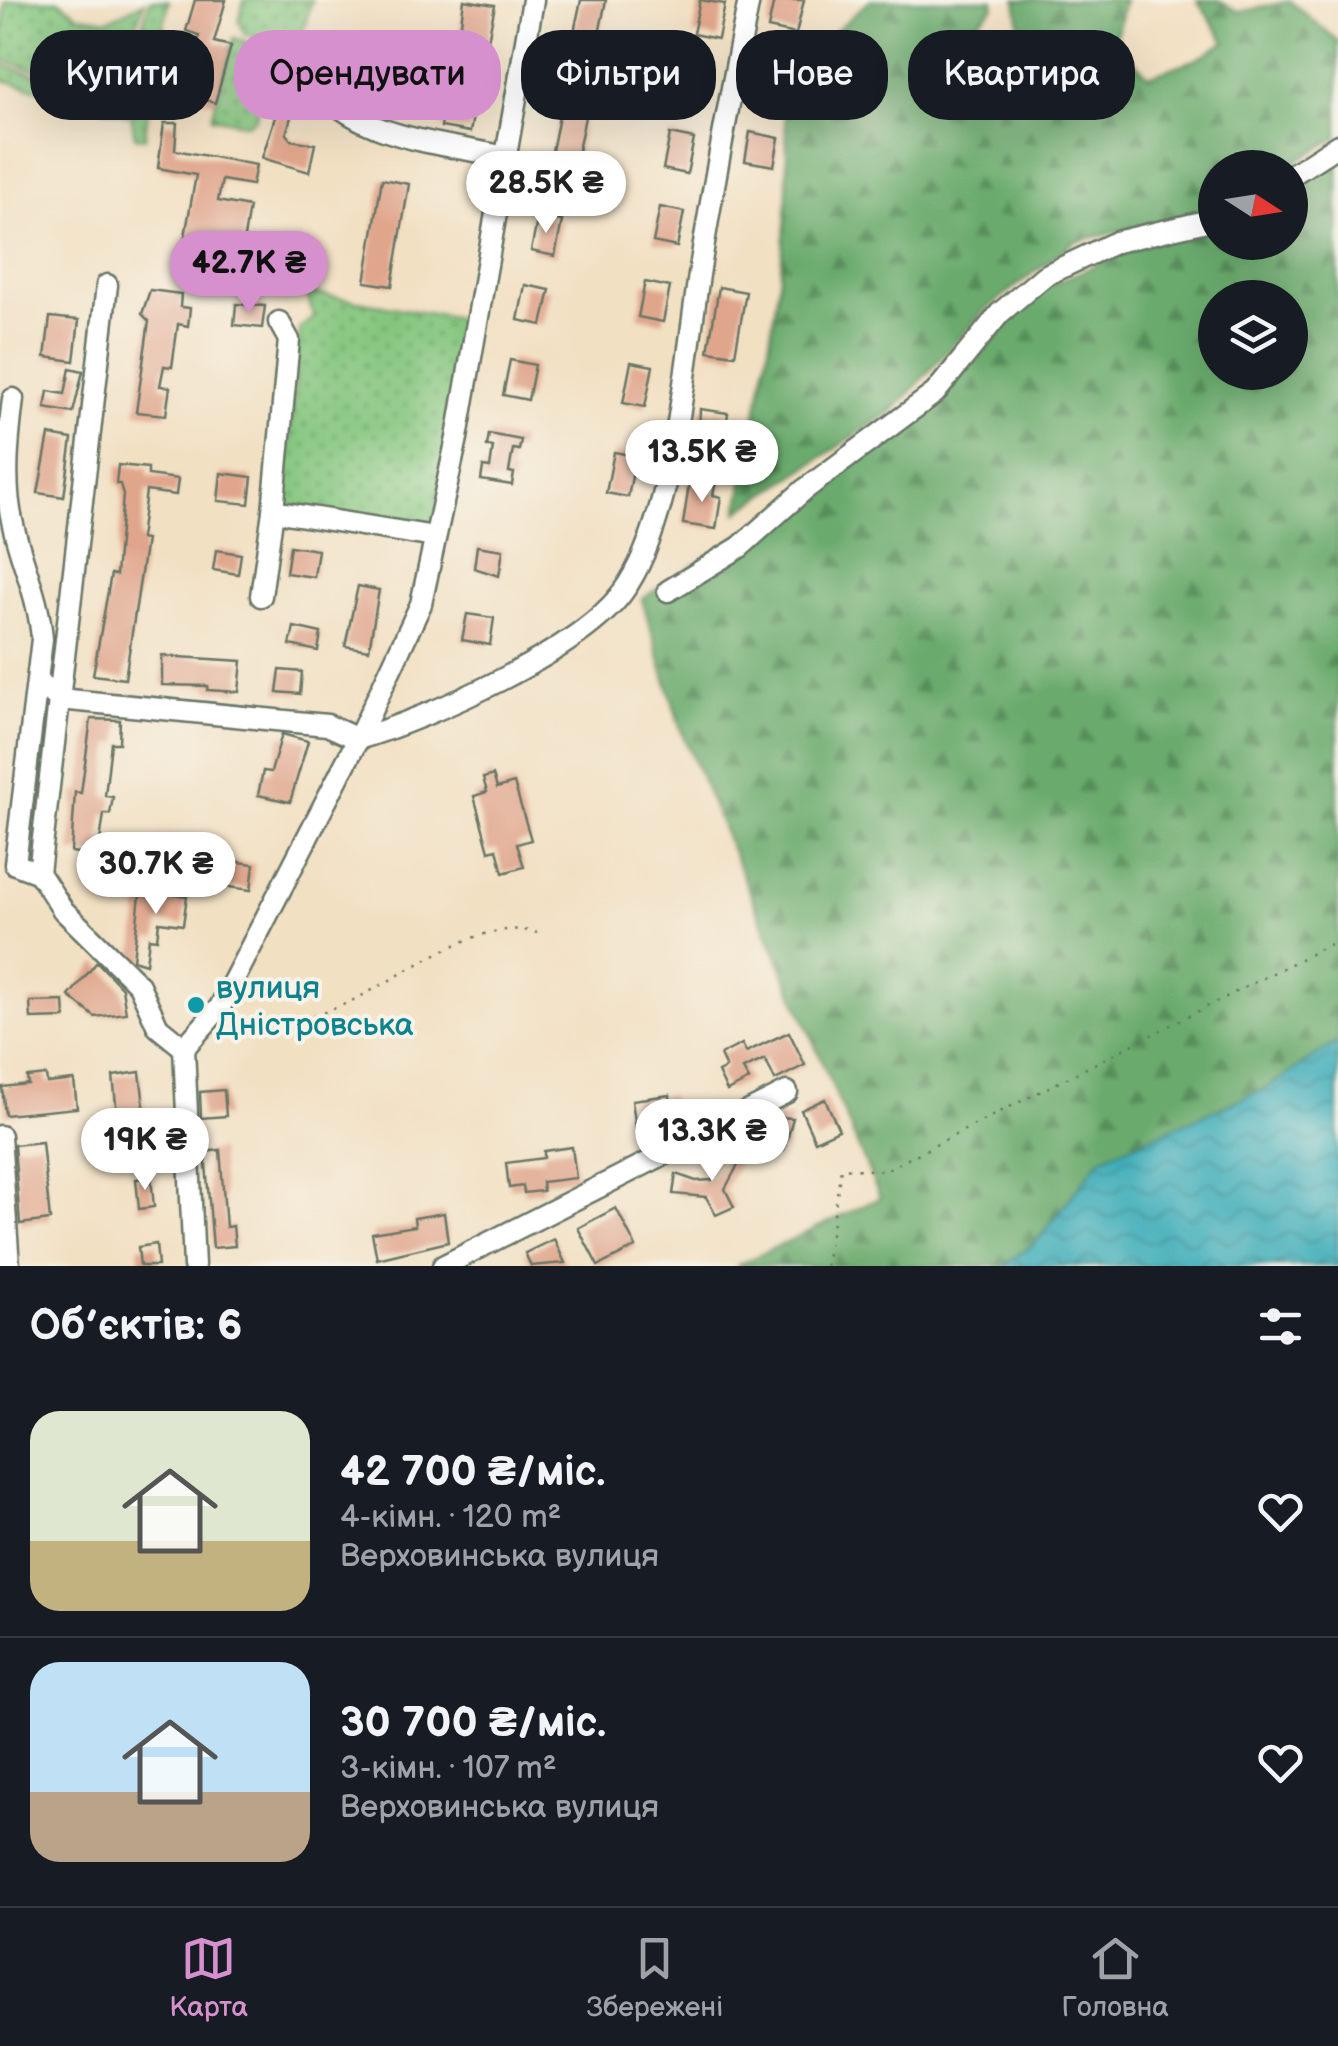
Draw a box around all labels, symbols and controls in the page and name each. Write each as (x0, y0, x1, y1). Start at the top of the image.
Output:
chip: Купити (30, 30, 214, 120)
chip: Орендувати (234, 30, 501, 120)
chip: Фільтри (521, 30, 716, 120)
chip: Нове (736, 30, 888, 120)
chip: Квартира (908, 30, 1135, 120)
north arrow (1198, 150, 1308, 260)
map controls (1198, 150, 1308, 390)
pin: 28.5K ₴ (454, 151, 638, 236)
text: 28.5K ₴ (488, 164, 604, 203)
pin: 42.7K ₴ (157, 231, 341, 316)
text: 42.7K ₴ (192, 244, 306, 283)
button: layers (1198, 280, 1308, 390)
pin: 13.5K ₴ (610, 420, 794, 505)
text: 13.5K ₴ (647, 433, 757, 472)
pin: 30.7K ₴ (64, 832, 248, 917)
text: 30.7K ₴ (98, 845, 214, 884)
place label: вулиця Дністровська (216, 969, 414, 1045)
marker: вулиця Дністровська (185, 994, 207, 1016)
pin: 13.3K ₴ (620, 1099, 804, 1184)
pin: 19K ₴ (75, 1108, 215, 1193)
text: 13.3K ₴ (657, 1112, 767, 1151)
text: 19K ₴ (103, 1121, 187, 1160)
icon: filters (1253, 1299, 1308, 1354)
text: Об’єктів: 6 (30, 1301, 242, 1352)
text: 42 700 ₴/міс. (340, 1447, 605, 1498)
icon: home (110, 1451, 230, 1571)
icon: heart (1253, 1484, 1308, 1539)
text: 4-кімн. · 120 m² (340, 1498, 561, 1537)
text: Верховинська вулиця (340, 1537, 659, 1576)
text: 30 700 ₴/міс. (340, 1698, 606, 1749)
icon: home (110, 1702, 230, 1822)
icon: heart (1253, 1735, 1308, 1790)
text: 3-кімн. · 107 m² (340, 1749, 557, 1788)
text: Верховинська вулиця (340, 1788, 659, 1827)
tab: Карта (169, 1931, 248, 2024)
tab: Збережені (586, 1931, 723, 2024)
tab: Головна (1061, 1931, 1169, 2024)

